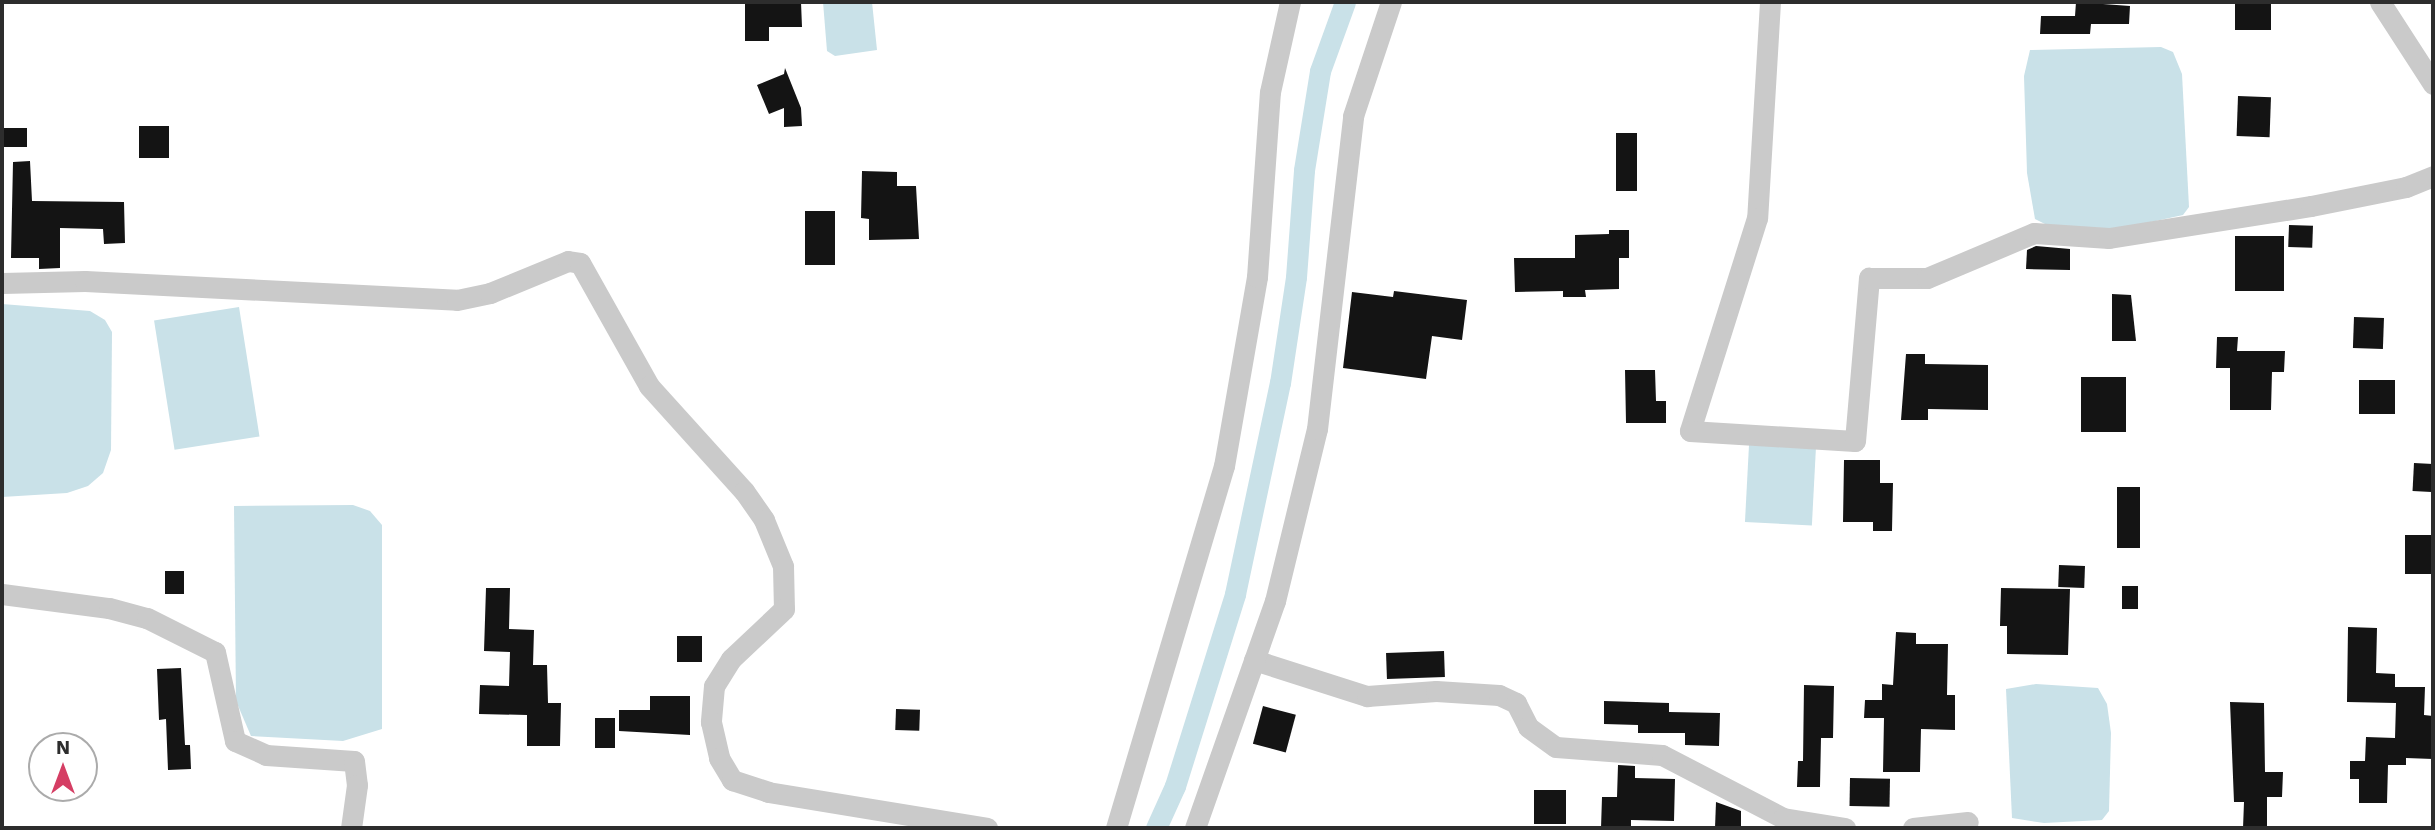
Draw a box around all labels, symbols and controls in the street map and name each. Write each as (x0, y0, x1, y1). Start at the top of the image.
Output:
north arrow (28, 732, 98, 802)
text: N (56, 736, 70, 759)

